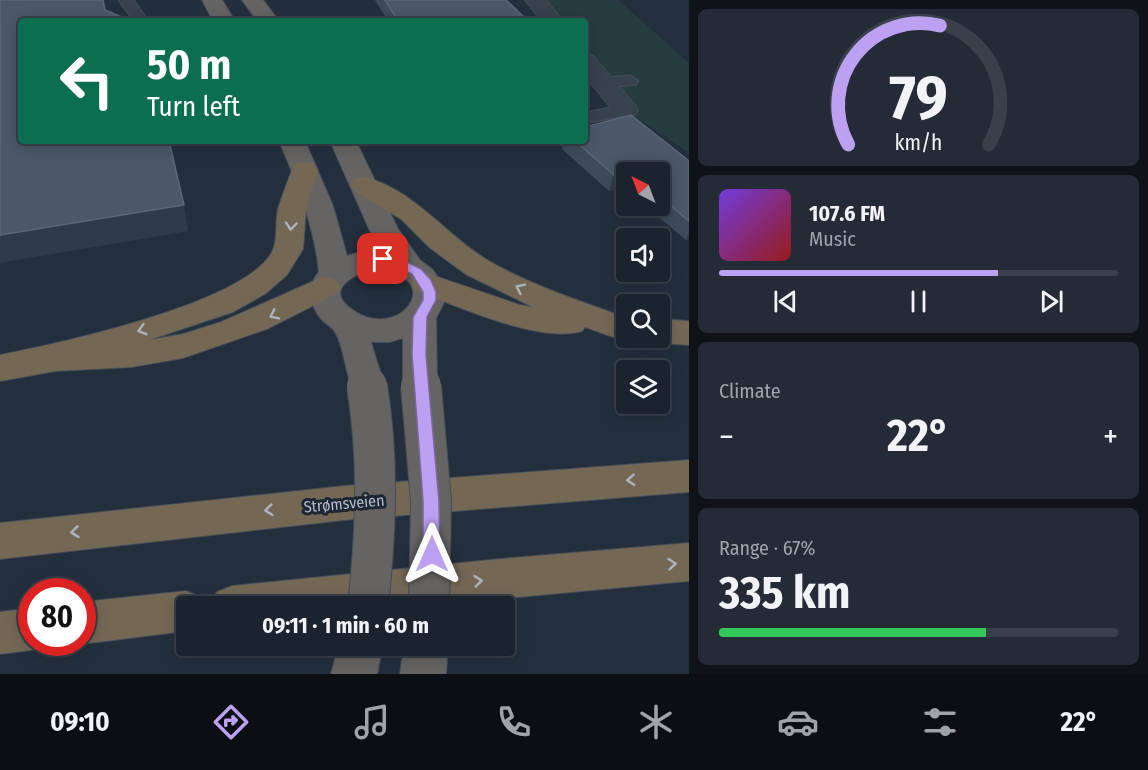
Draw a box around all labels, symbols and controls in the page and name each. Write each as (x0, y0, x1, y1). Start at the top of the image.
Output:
text: 50 m (147, 40, 231, 90)
icon: left (48, 42, 126, 120)
text: 79 (889, 61, 948, 136)
text: Turn left (147, 91, 240, 123)
text: km/h (895, 130, 942, 156)
north arrow (616, 162, 670, 216)
map controls (616, 162, 670, 414)
text: 107.6 FM (809, 200, 885, 227)
one-way arrow (285, 222, 298, 231)
text: Music (809, 227, 856, 251)
button: sound (616, 228, 670, 282)
pin (357, 233, 408, 284)
icon: arrive (366, 242, 399, 275)
one-way arrow (515, 284, 526, 296)
icon: previous (769, 285, 802, 318)
icon: pause (902, 285, 935, 318)
icon: next (1035, 285, 1068, 318)
button: search (616, 294, 670, 348)
one-way arrow (269, 307, 280, 319)
one-way arrow (137, 323, 147, 335)
button: layers (616, 360, 670, 414)
text: Climate (719, 379, 781, 403)
text: 22° (887, 409, 950, 463)
text: − (719, 417, 734, 457)
text: + (1103, 417, 1118, 457)
one-way arrow (626, 473, 635, 486)
street label: Strømsveien (303, 491, 385, 516)
one-way arrow (264, 504, 273, 516)
position arrow (400, 522, 464, 586)
one-way arrow (71, 525, 80, 538)
text: Range · 67% (719, 536, 815, 560)
one-way arrow (668, 558, 677, 571)
text: 335 km (719, 566, 850, 620)
one-way arrow (473, 575, 482, 587)
speed limit sign: 80 (18, 578, 96, 656)
text: 09:11 · 1 min · 60 m (262, 612, 429, 639)
icon: directions (210, 701, 252, 743)
icon: music (351, 701, 393, 743)
icon: phone (493, 701, 535, 743)
icon: climate (635, 701, 677, 743)
icon: car (777, 701, 819, 743)
icon: filters (919, 701, 961, 743)
text: 09:10 (50, 706, 110, 738)
text: 22° (1060, 706, 1098, 738)

